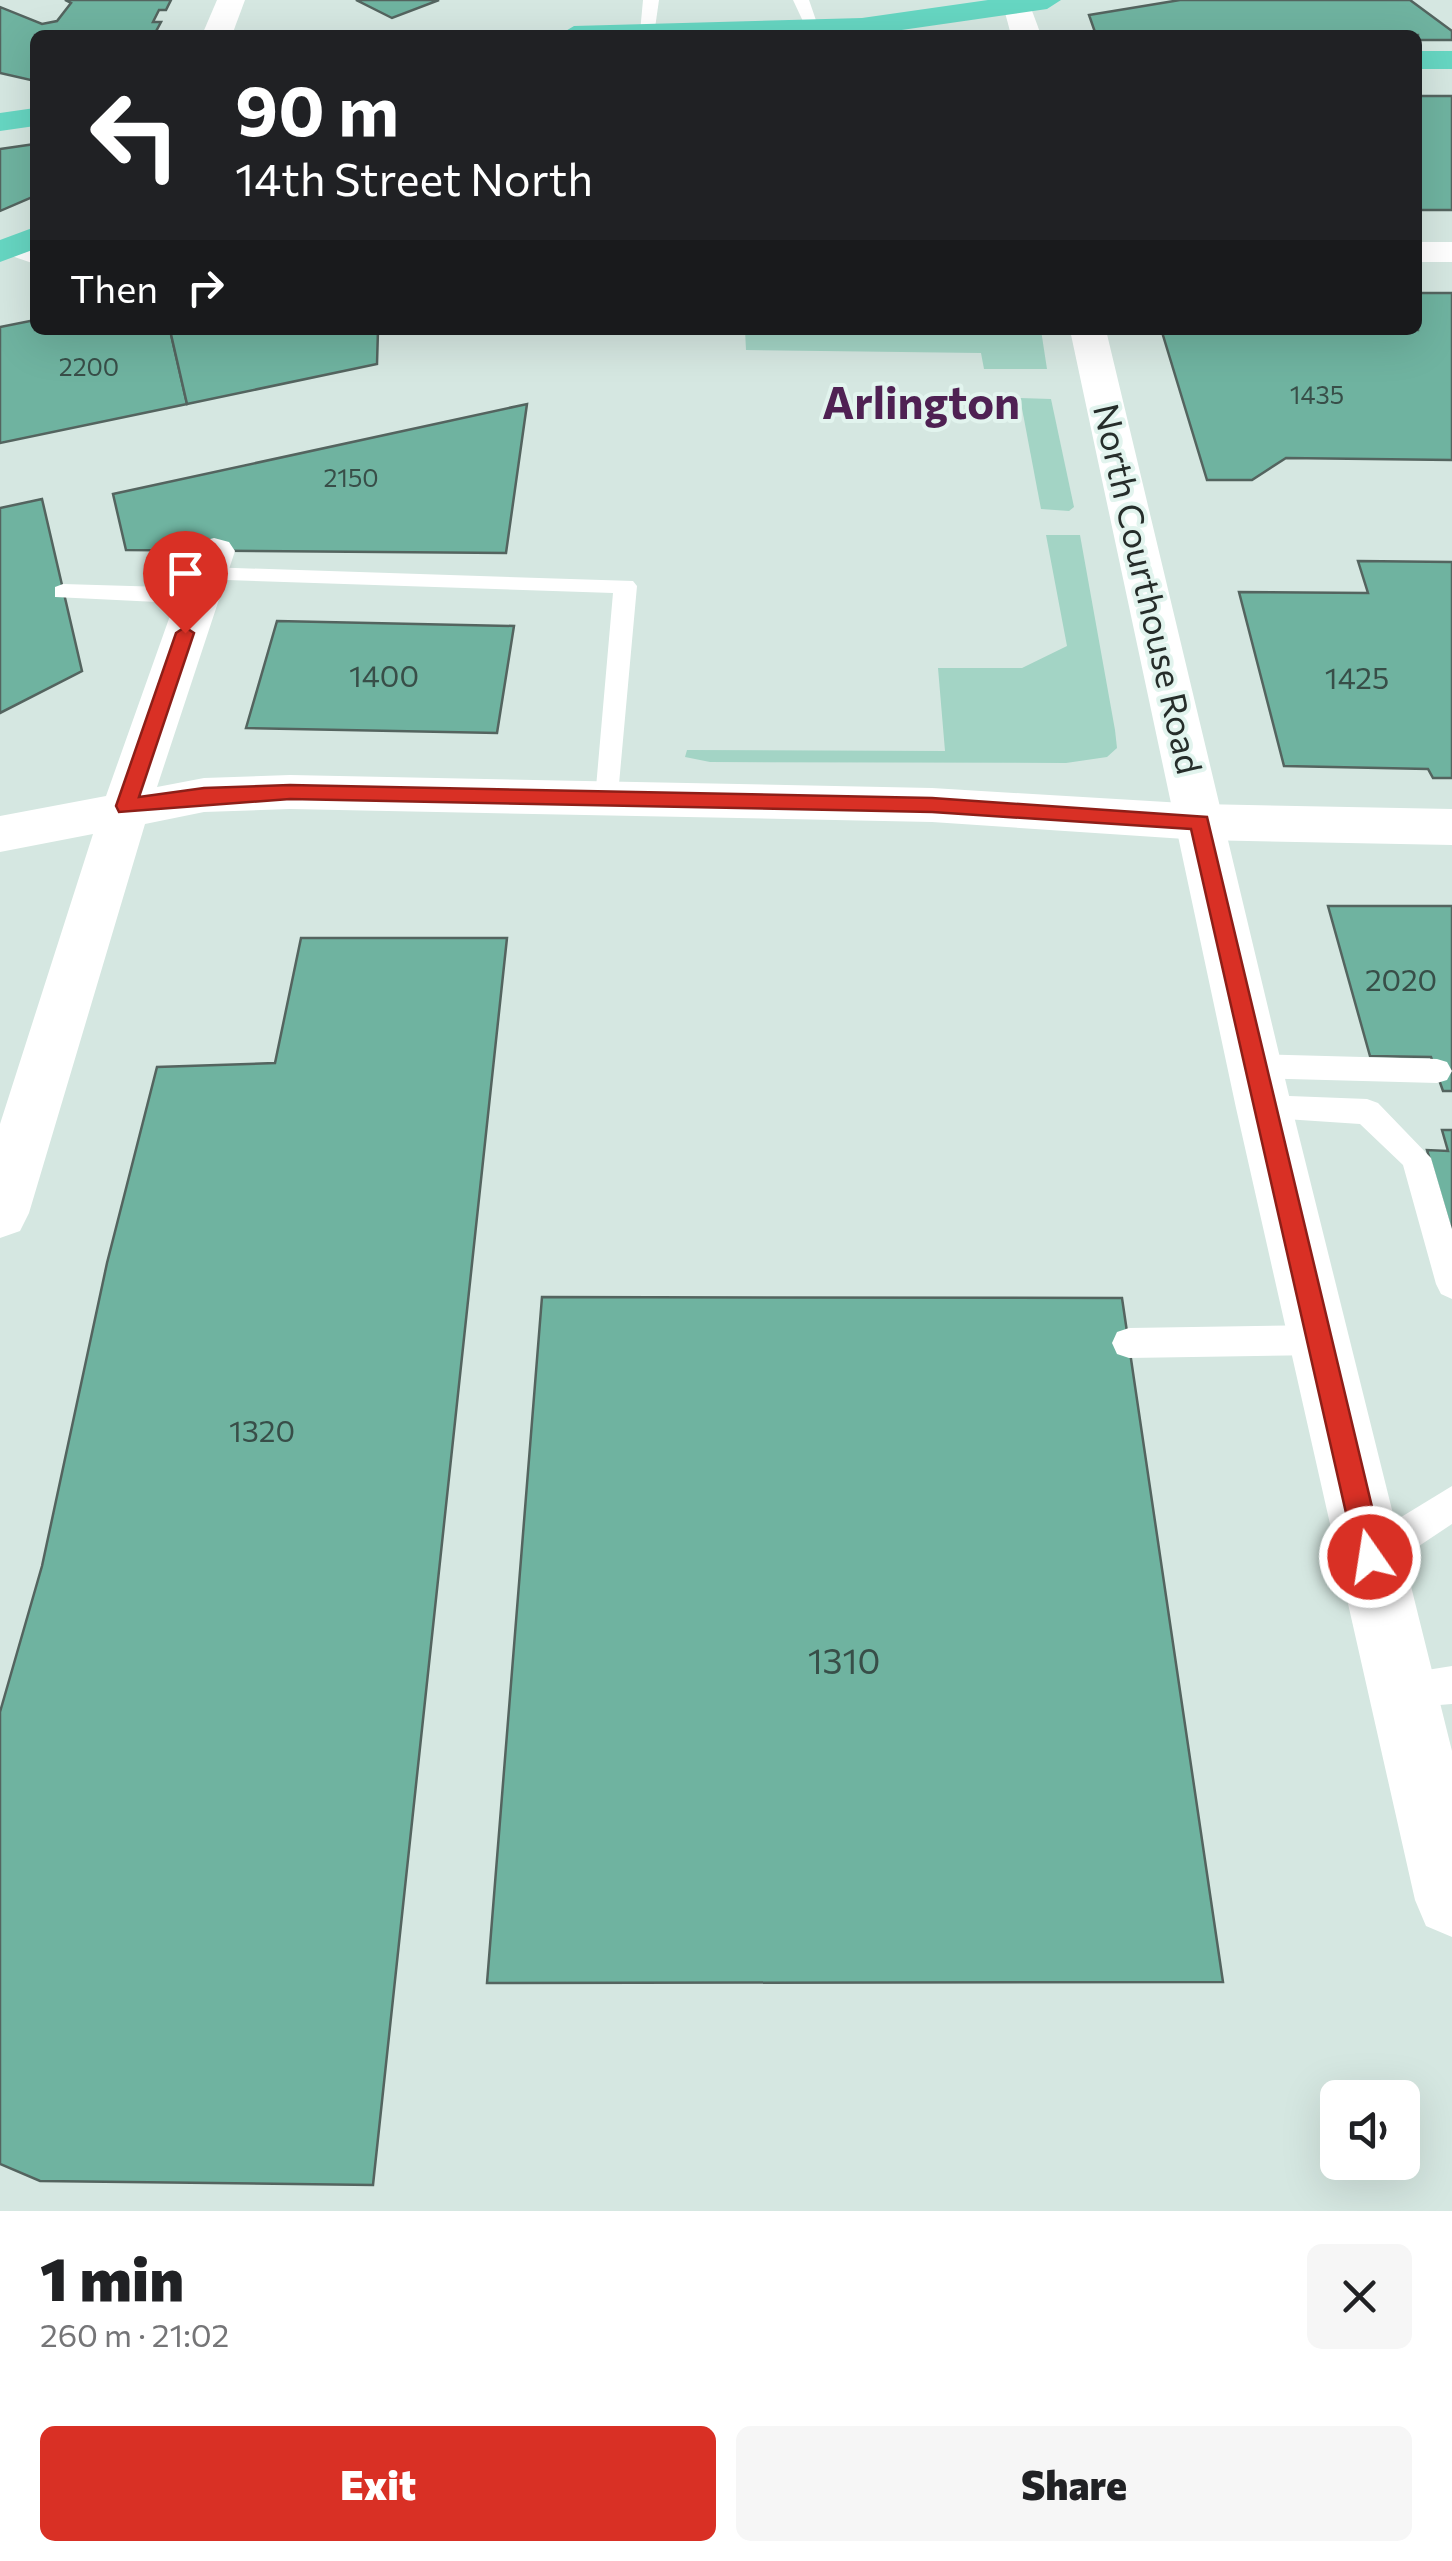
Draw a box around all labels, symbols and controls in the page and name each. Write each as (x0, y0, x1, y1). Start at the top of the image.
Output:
text: 90 m (235, 65, 399, 150)
icon: left (70, 70, 200, 200)
text: 14th Street North (235, 150, 593, 205)
icon: right (178, 260, 233, 315)
text: Then (70, 264, 158, 311)
house number: 2200 (59, 351, 119, 381)
district label: Arlington (822, 373, 1020, 428)
house number: 1435 (1290, 379, 1344, 409)
street label: North Courthouse Road (1086, 399, 1213, 778)
house number: 2150 (323, 462, 379, 492)
pin (143, 531, 228, 634)
icon: arrive (158, 546, 213, 601)
house number: 1400 (349, 656, 419, 693)
house number: 1425 (1325, 658, 1389, 695)
house number: 2020 (1365, 960, 1437, 997)
house number: 1320 (229, 1411, 295, 1448)
position arrow (1318, 1505, 1422, 1609)
house number: 1310 (808, 1638, 880, 1681)
map controls (1320, 2080, 1420, 2180)
button: sound (1320, 2080, 1420, 2180)
text: 1 min (40, 2240, 184, 2313)
button: close (1307, 2244, 1412, 2349)
text: 260 m · 21:02 (40, 2314, 229, 2354)
button: Exit (40, 2426, 716, 2541)
button: Share (736, 2426, 1412, 2541)

